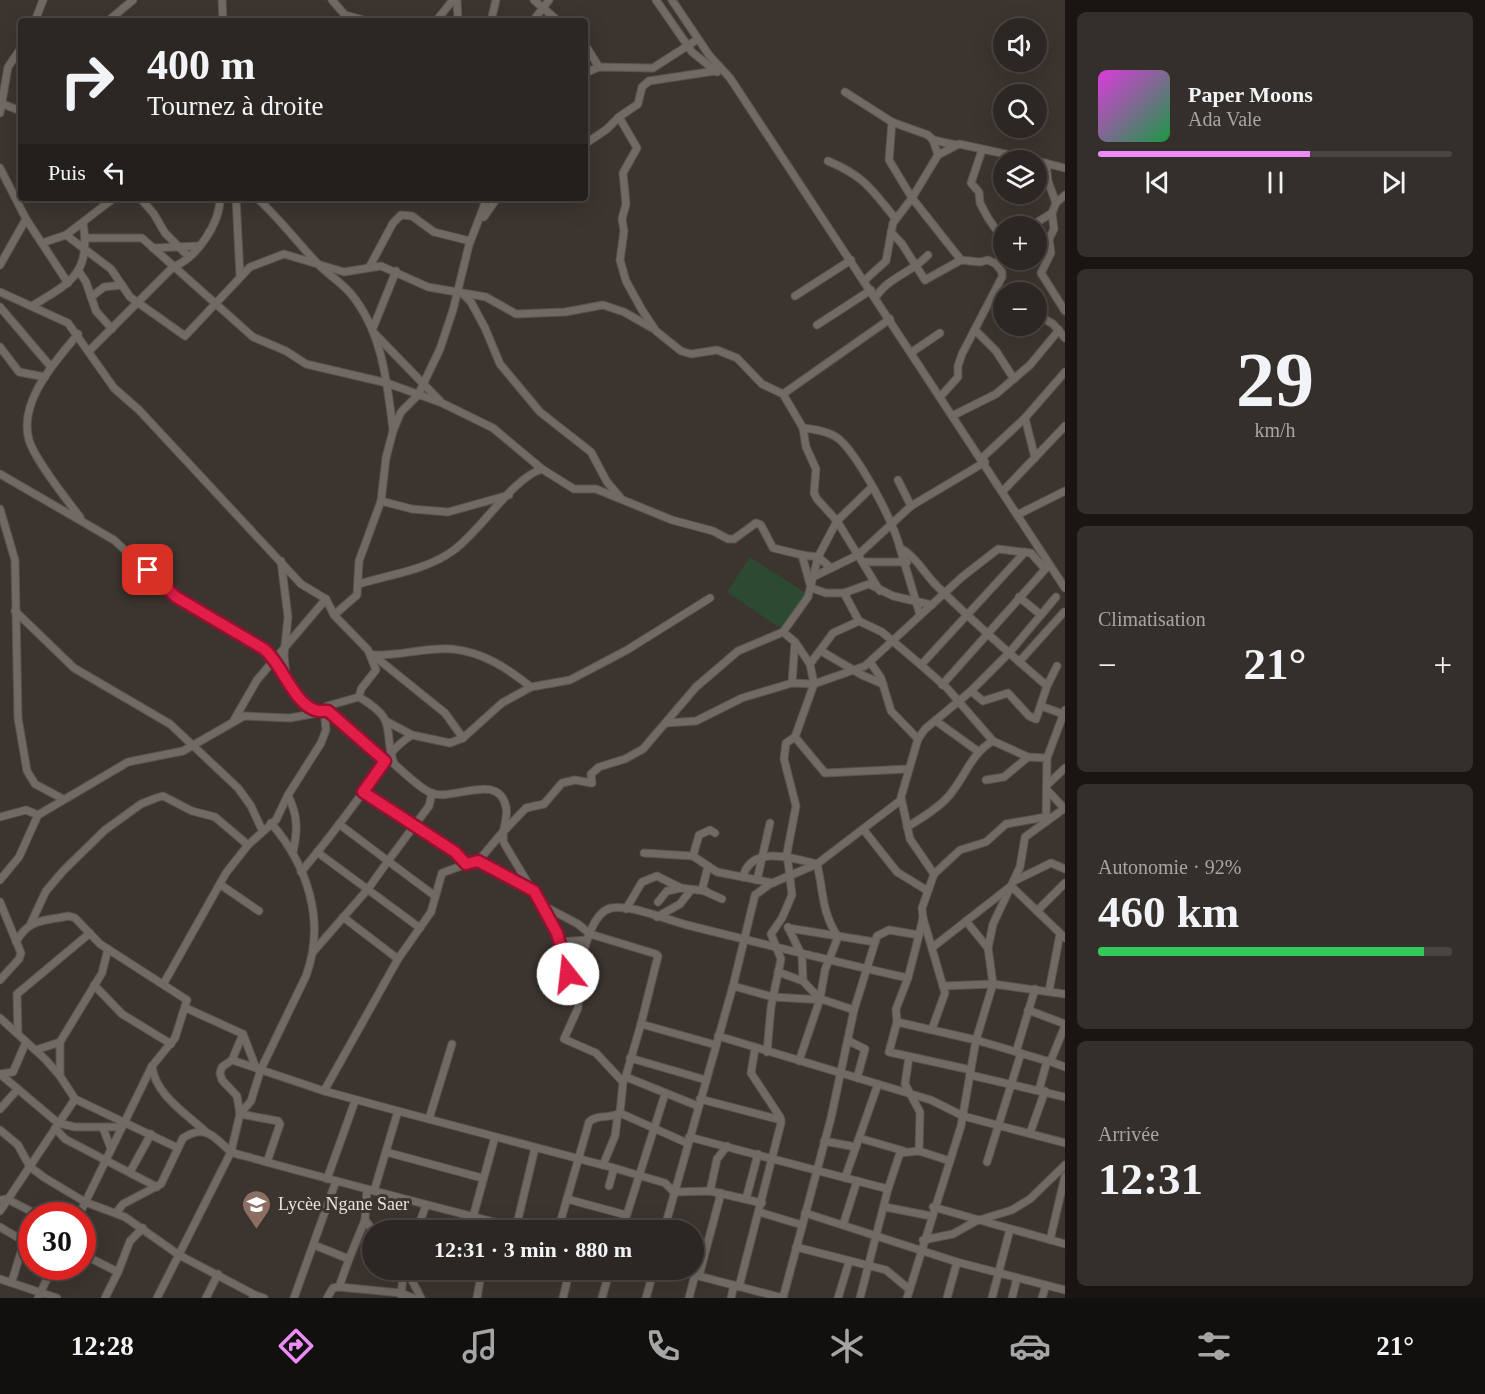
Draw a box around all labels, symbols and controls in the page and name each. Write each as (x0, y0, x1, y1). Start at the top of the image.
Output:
map controls (993, 18, 1047, 336)
button: sound (993, 18, 1047, 72)
icon: right (48, 42, 126, 120)
text: 400 m (147, 42, 256, 88)
text: Paper Moons (1188, 82, 1313, 107)
button: search (993, 84, 1047, 138)
text: Tournez à droite (147, 91, 324, 121)
text: Ada Vale (1188, 108, 1262, 130)
button: layers (993, 150, 1047, 204)
icon: left (98, 156, 131, 189)
text: Puis (48, 160, 86, 185)
icon: previous (1141, 166, 1174, 199)
icon: pause (1259, 166, 1292, 199)
icon: next (1377, 166, 1410, 199)
button: + (993, 216, 1047, 270)
button: − (993, 282, 1047, 336)
text: 29 (1236, 336, 1314, 423)
text: km/h (1254, 419, 1296, 441)
pin (122, 544, 173, 595)
icon: arrive (131, 553, 164, 586)
text: Climatisation (1098, 608, 1206, 630)
text: 21° (1244, 639, 1307, 689)
text: − (1098, 647, 1117, 683)
text: + (1433, 647, 1452, 683)
text: Autonomie · 92% (1098, 856, 1241, 878)
text: 460 km (1098, 887, 1239, 937)
position arrow (536, 942, 600, 1006)
text: Arrivée (1098, 1123, 1159, 1145)
text: 12:31 (1098, 1154, 1203, 1204)
school or university icon: Lycèe Ngane Saer (241, 1188, 273, 1230)
place label: Lycèe Ngane Saer (278, 1194, 409, 1214)
speed limit sign: 30 (18, 1202, 96, 1280)
text: 12:31 · 3 min · 880 m (434, 1237, 632, 1262)
icon: directions (275, 1325, 317, 1367)
icon: music (459, 1325, 501, 1367)
icon: phone (642, 1325, 684, 1367)
icon: climate (826, 1325, 868, 1367)
icon: car (1009, 1325, 1051, 1367)
icon: filters (1193, 1325, 1235, 1367)
text: 12:28 (71, 1331, 134, 1361)
text: 21° (1376, 1331, 1414, 1361)

